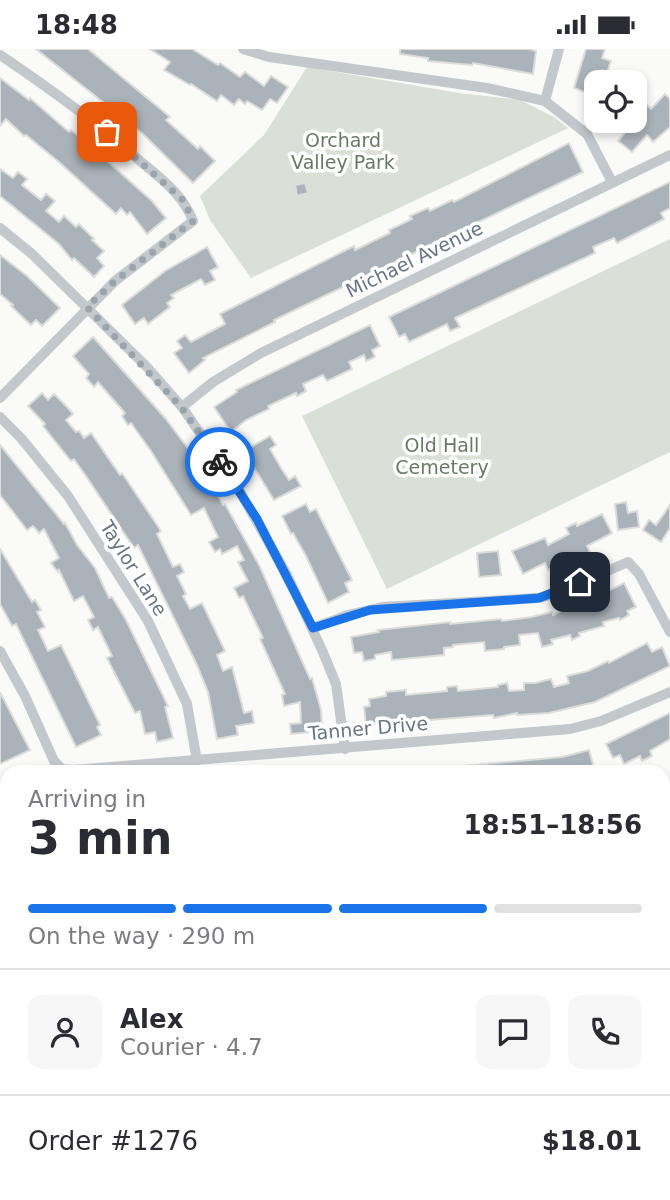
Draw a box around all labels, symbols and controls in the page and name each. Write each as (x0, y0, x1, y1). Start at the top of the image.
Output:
text: 18:48 (35, 10, 118, 40)
map controls (584, 70, 647, 133)
button: locate (584, 70, 647, 133)
pin (77, 102, 137, 162)
icon: bag (88, 113, 126, 151)
park label: Orchard Valley Park (291, 129, 395, 173)
street label: Michael Avenue (342, 216, 486, 302)
courier (185, 427, 255, 497)
park label: Old Hall Cemetery (395, 434, 489, 478)
icon: bike (201, 443, 239, 481)
street label: Taylor Lane (96, 516, 172, 620)
pin (550, 552, 610, 612)
icon: home (561, 563, 599, 601)
street label: Tanner Drive (306, 712, 429, 744)
text: Arriving in (28, 786, 146, 812)
text: 18:51–18:56 (463, 810, 642, 840)
text: 3 min (28, 811, 172, 865)
text: On the way · 290 m (28, 923, 255, 949)
button: person (28, 995, 102, 1069)
button: chat (476, 995, 550, 1069)
button: phone (568, 995, 642, 1069)
text: Alex (120, 1004, 183, 1034)
text: Courier · 4.7 (120, 1034, 263, 1060)
text: Order #1276 (28, 1126, 198, 1156)
text: $18.01 (542, 1126, 642, 1156)

